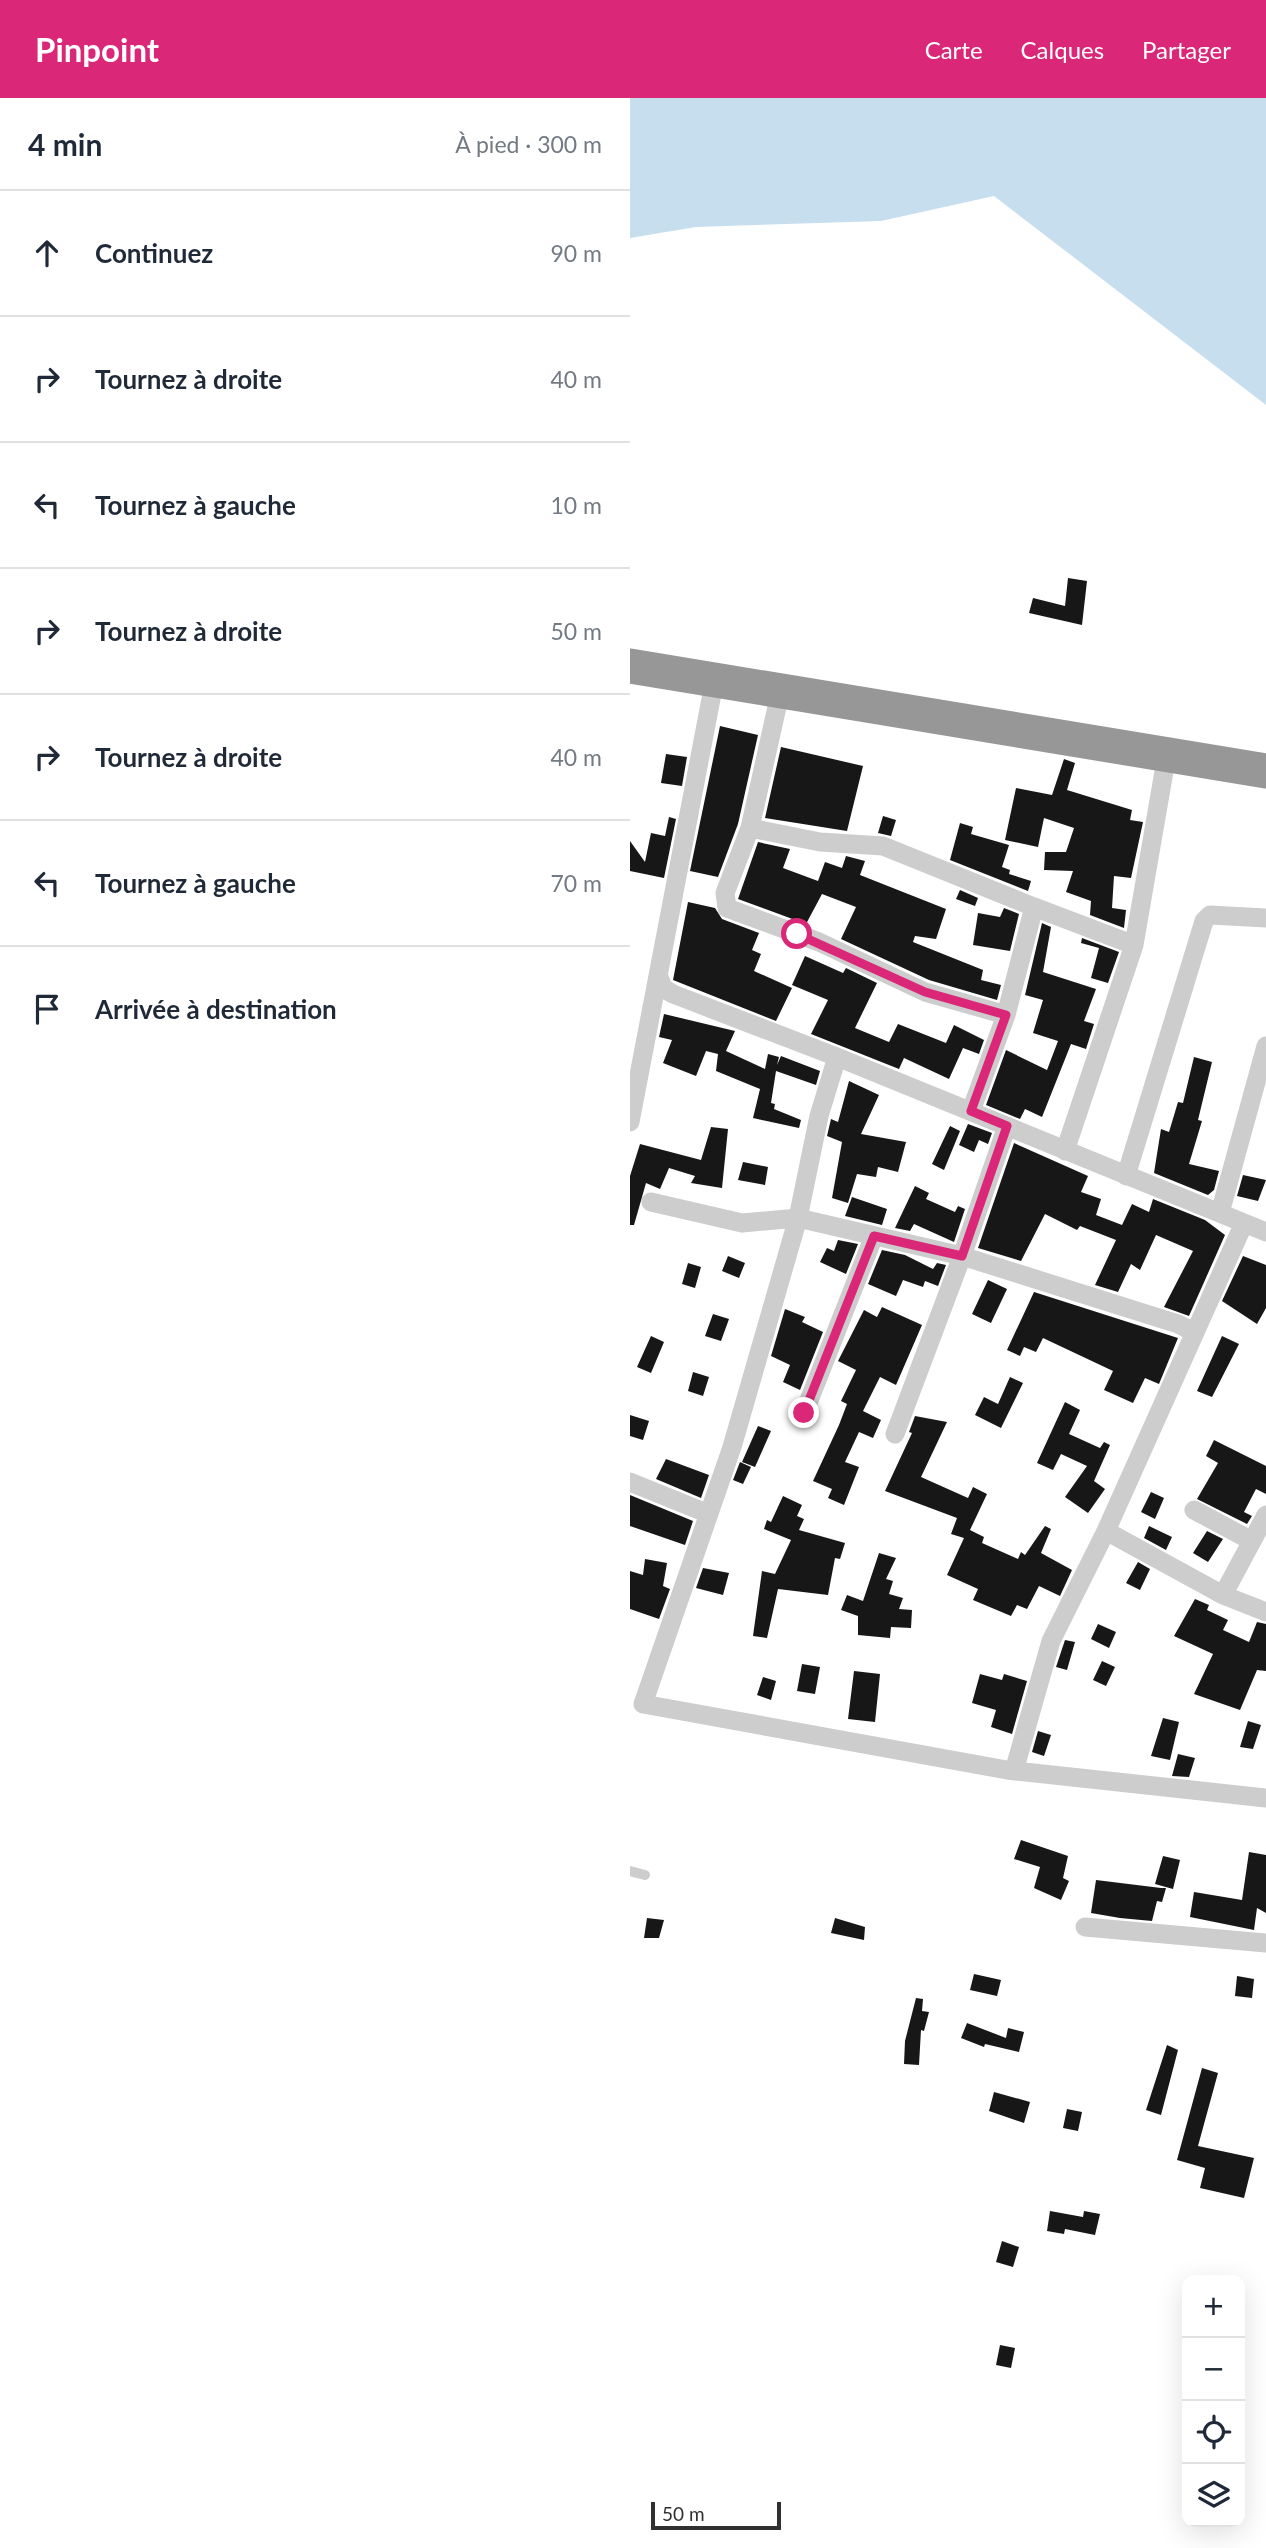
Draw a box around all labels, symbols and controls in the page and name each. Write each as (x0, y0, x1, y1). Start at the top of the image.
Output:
text: Pinpoint (35, 29, 159, 69)
text: Carte (925, 35, 983, 64)
text: Calques (1021, 35, 1104, 64)
text: Partager (1142, 35, 1231, 64)
text: 4 min (28, 126, 102, 162)
text: À pied · 300 m (455, 130, 602, 158)
icon: ahead (28, 234, 66, 272)
text: Continuez (95, 237, 213, 269)
text: 90 m (551, 239, 602, 267)
icon: right (28, 360, 66, 398)
text: Tournez à droite (95, 363, 282, 395)
text: 40 m (551, 365, 602, 393)
icon: left (28, 486, 66, 524)
text: Tournez à gauche (95, 489, 296, 521)
text: 10 m (551, 491, 602, 519)
icon: right (28, 612, 66, 650)
text: Tournez à droite (95, 615, 282, 647)
text: 50 m (551, 617, 602, 645)
icon: right (28, 738, 66, 776)
text: Tournez à droite (95, 741, 282, 773)
text: 40 m (551, 743, 602, 771)
icon: left (28, 864, 66, 902)
text: Tournez à gauche (95, 867, 296, 899)
text: 70 m (551, 869, 602, 897)
route start (781, 918, 812, 949)
icon: arrive (28, 990, 66, 1028)
text: Arrivée à destination (95, 993, 337, 1025)
route end (788, 1397, 819, 1428)
map controls (1182, 2275, 1245, 2527)
button: + (1182, 2275, 1245, 2338)
button: − (1182, 2338, 1245, 2401)
button: locate (1182, 2401, 1245, 2464)
button: layers (1182, 2464, 1245, 2527)
scale bar (651, 2499, 780, 2531)
text: 50 m (662, 2502, 705, 2525)

